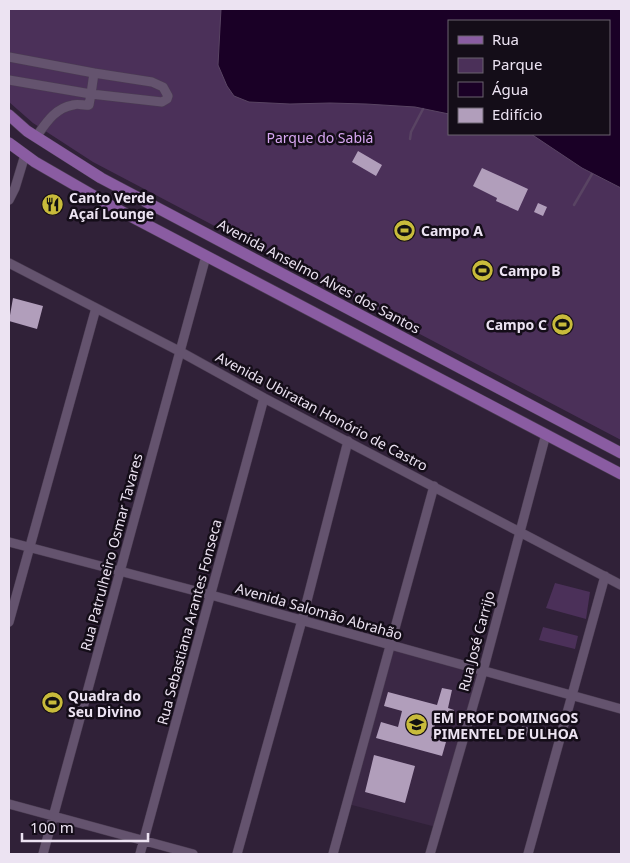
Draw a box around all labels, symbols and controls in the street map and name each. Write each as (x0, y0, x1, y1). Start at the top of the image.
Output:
legend (448, 20, 610, 135)
text: Rua (492, 29, 519, 49)
text: Parque (492, 54, 542, 74)
text: Água (492, 79, 529, 99)
text: Edifício (492, 104, 543, 124)
park label: Parque do Sabiá (267, 128, 373, 147)
place label: Canto Verde Açaí Lounge (69, 188, 154, 223)
restaurant icon: Canto Verde Açaí Lounge (41, 193, 65, 217)
street label: Avenida Anselmo Alves dos Santos (214, 214, 424, 338)
sports icon: Campo A (393, 218, 417, 242)
place label: Campo A (421, 221, 483, 240)
sports icon: Campo B (471, 258, 495, 282)
place label: Campo B (499, 261, 561, 280)
sports icon: Campo C (551, 312, 575, 336)
place label: Campo C (486, 315, 547, 334)
street label: Avenida Ubiratan Honório de Castro (213, 347, 431, 475)
street label: Rua Patrulheiro Osmar Tavares (75, 451, 147, 653)
street label: Rua Sebastiana Arantes Fonseca (152, 517, 226, 727)
street label: Avenida Salomão Abrahão (233, 578, 405, 644)
street label: Rua José Carrijo (453, 589, 499, 693)
place label: Quadra do Seu Divino (68, 686, 142, 721)
sports icon: Quadra do Seu Divino (40, 691, 64, 715)
place label: EM PROF DOMINGOS PIMENTEL DE ULHOA (433, 708, 579, 743)
school or university icon: EM PROF DOMINGOS PIMENTEL DE ULHOA (405, 713, 429, 737)
scale bar (22, 810, 149, 842)
text: 100 m (30, 817, 74, 837)

